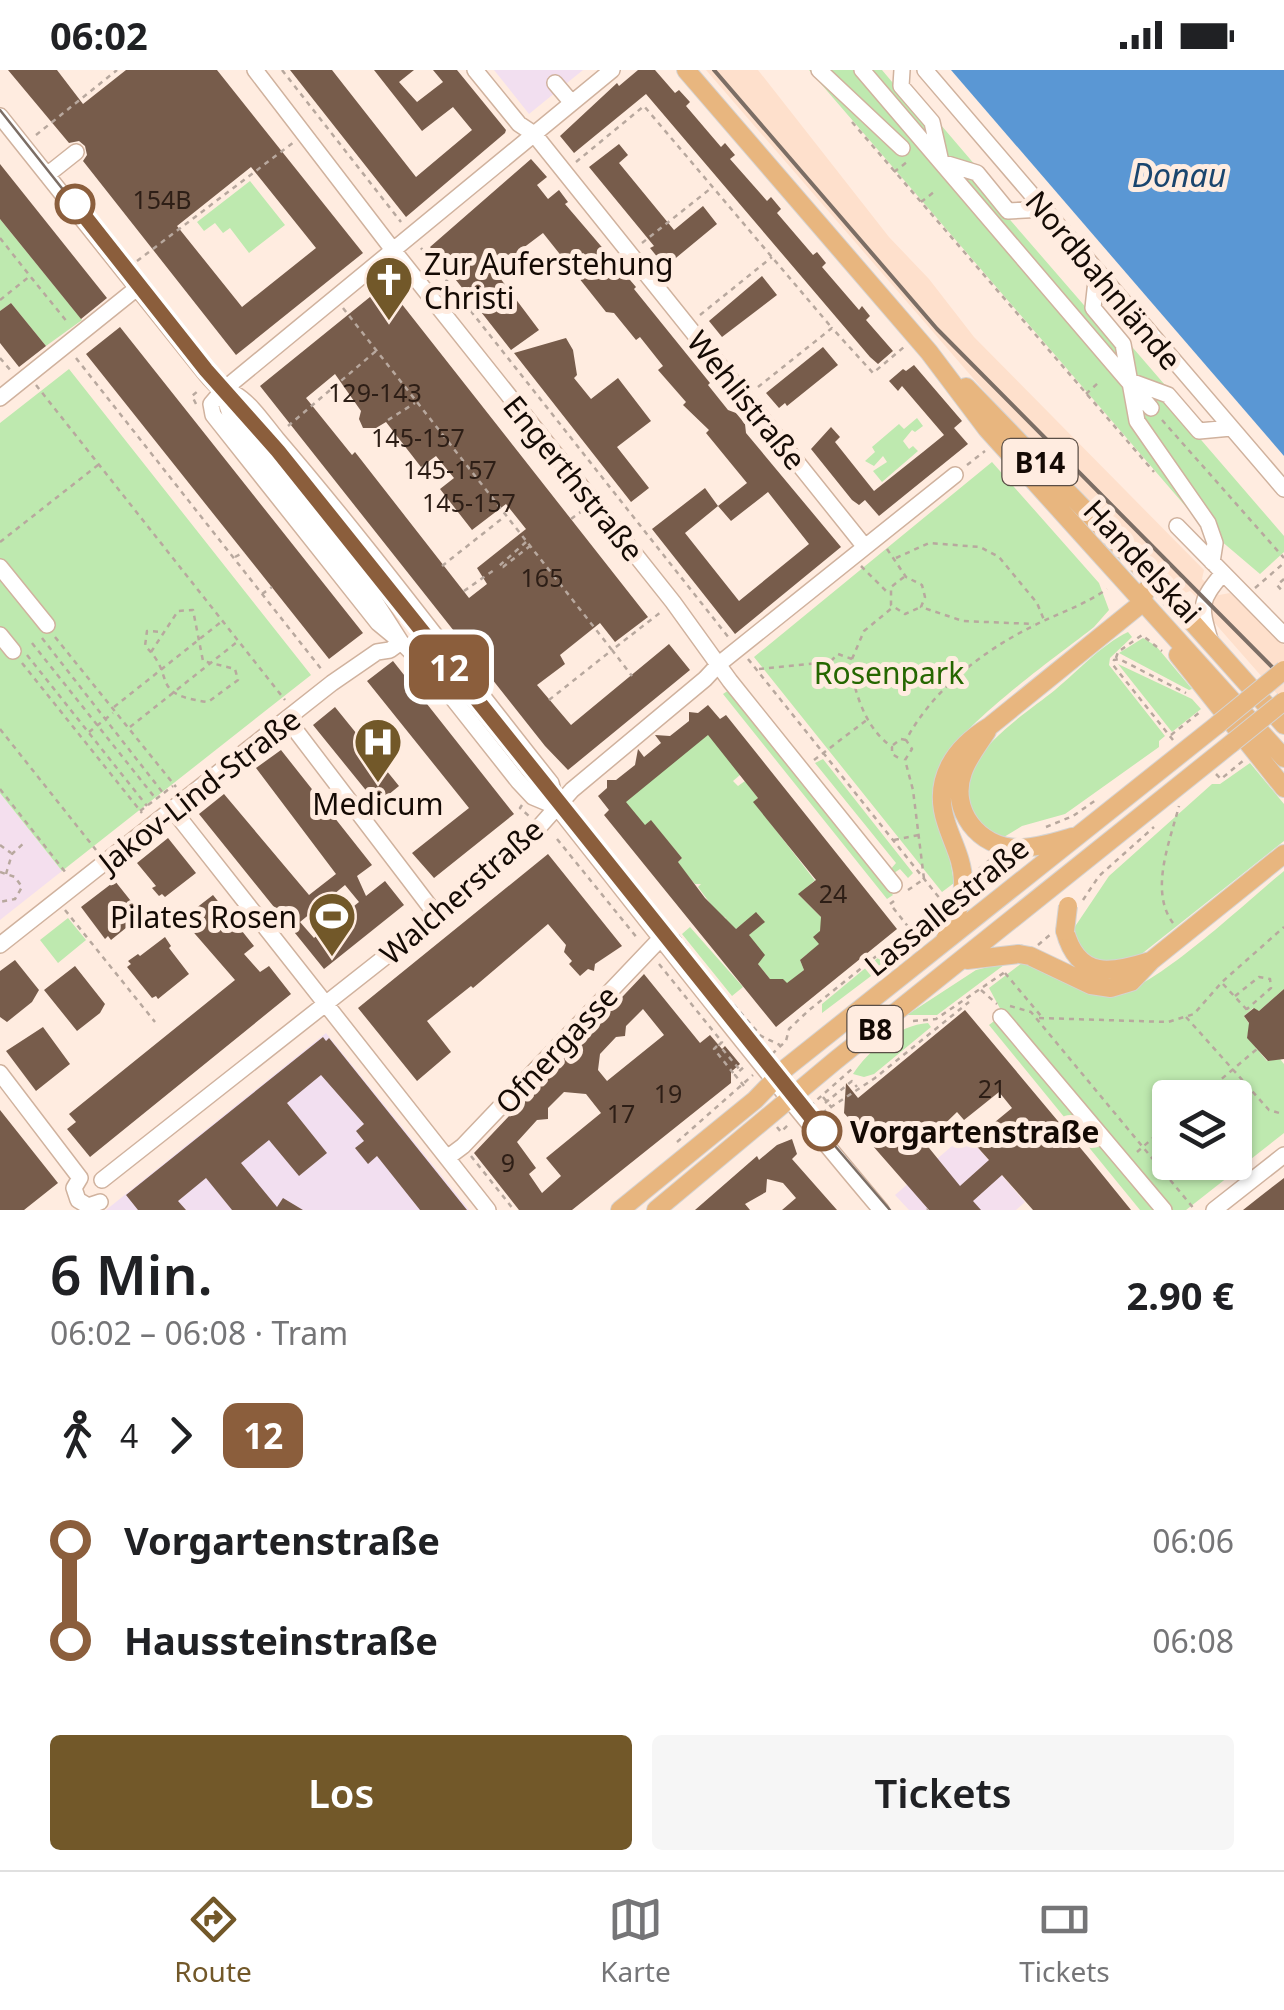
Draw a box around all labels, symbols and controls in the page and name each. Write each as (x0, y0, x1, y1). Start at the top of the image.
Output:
text: 06:02 (50, 9, 148, 61)
water label: Donau (1132, 153, 1226, 196)
house number: 154B (132, 182, 192, 216)
street label: Nordbahnlände (1017, 182, 1191, 378)
unlabelled marker (56, 185, 94, 223)
place label: Zur Auferstehung Christi (424, 243, 673, 318)
church icon: Zur Auferstehung Christi (363, 254, 415, 322)
street label: Wehlistraße (678, 322, 816, 478)
house number: 129-143 (328, 375, 422, 409)
street label: Engerthstraße (494, 387, 654, 569)
house number: 145-157 (371, 420, 465, 454)
road number: B14 (1002, 439, 1078, 485)
house number: 145-157 (403, 452, 497, 486)
house number: 145-157 (422, 485, 516, 519)
street label: Handelskai (1075, 490, 1211, 632)
house number: 165 (521, 560, 563, 594)
line badge: 12 (404, 634, 494, 700)
text: 12 (429, 644, 469, 691)
park label: Rosenpark (814, 652, 964, 693)
street label: Jakov-Lind-Straße (87, 698, 308, 884)
hospital icon: Medicum (352, 716, 404, 784)
place label: Medicum (312, 783, 444, 824)
street label: Walcherstraße (371, 809, 551, 973)
street label: Lassallestraße (855, 827, 1037, 985)
house number: 24 (819, 876, 847, 910)
sports icon: Pilates Rosen (306, 890, 358, 958)
place label: Pilates Rosen (110, 896, 297, 937)
street label: Ofnergasse (486, 976, 626, 1122)
road number: B8 (848, 1006, 902, 1052)
house number: 21 (978, 1071, 1006, 1105)
house number: 19 (654, 1076, 682, 1110)
map controls (1152, 1080, 1252, 1180)
button: layers (1152, 1080, 1252, 1180)
house number: 17 (607, 1096, 635, 1130)
place label: Vorgartenstraße (850, 1111, 1099, 1152)
marker: Vorgartenstraße (803, 1112, 841, 1150)
house number: 9 (501, 1145, 515, 1179)
text: 6 Min. (50, 1236, 213, 1311)
text: 2.90 € (1126, 1269, 1234, 1321)
text: 06:02 – 06:08 · Tram (50, 1311, 348, 1354)
icon: walk (50, 1408, 105, 1463)
icon: forward (153, 1408, 208, 1463)
text: 12 (243, 1412, 283, 1459)
text: 4 (120, 1414, 138, 1457)
text: Vorgartenstraße (124, 1514, 440, 1566)
text: 06:06 (1152, 1519, 1234, 1562)
text: Haussteinstraße (124, 1614, 438, 1666)
text: 06:08 (1152, 1619, 1234, 1662)
button: Los (50, 1735, 632, 1850)
button: Tickets (652, 1735, 1234, 1850)
tab: Route (174, 1892, 252, 1990)
tab: Karte (600, 1892, 671, 1990)
tab: Tickets (1019, 1892, 1110, 1990)

